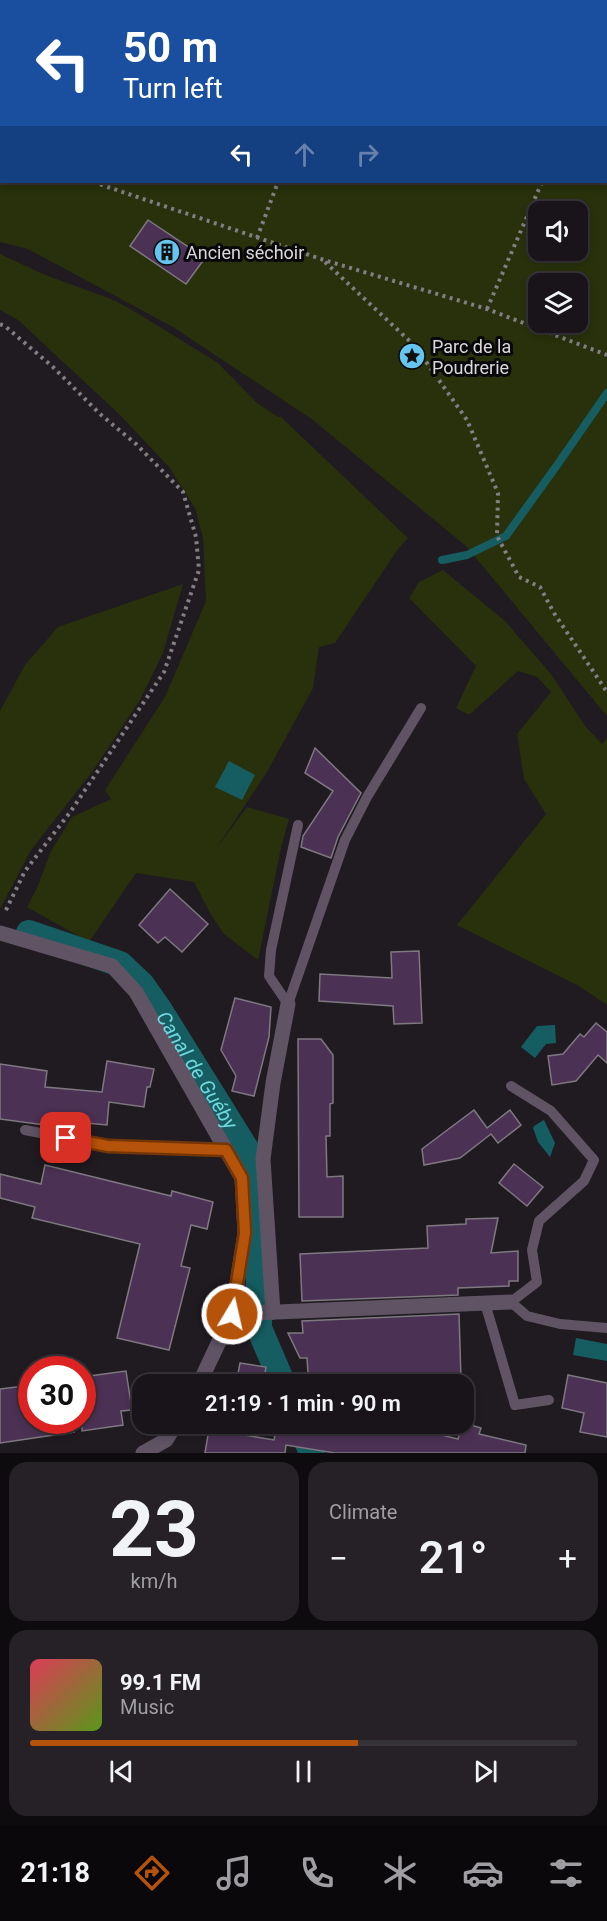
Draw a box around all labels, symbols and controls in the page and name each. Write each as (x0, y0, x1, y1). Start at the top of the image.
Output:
text: 50 m (123, 23, 218, 72)
icon: left (24, 24, 102, 102)
text: Turn left (123, 73, 223, 105)
icon: left (225, 138, 258, 171)
icon: ahead (288, 138, 321, 171)
icon: right (351, 138, 384, 171)
map controls (528, 201, 588, 333)
button: sound (528, 201, 588, 261)
building icon: Ancien séchoir (152, 237, 182, 267)
place label: Ancien séchoir (186, 242, 304, 263)
button: layers (528, 273, 588, 333)
place label: Parc de la Poudrerie (432, 336, 511, 378)
place icon: Parc de la Poudrerie (397, 341, 427, 371)
water label: Canal de Guéby (151, 1007, 243, 1134)
pin (40, 1112, 91, 1163)
icon: arrive (49, 1121, 82, 1154)
position arrow (200, 1282, 264, 1346)
speed limit sign: 30 (18, 1356, 96, 1434)
text: 21:19 · 1 min · 90 m (205, 1391, 401, 1416)
text: 23 (109, 1484, 199, 1575)
text: Climate (329, 1500, 397, 1524)
text: 21° (419, 1531, 487, 1584)
text: − (329, 1539, 348, 1578)
text: + (558, 1539, 577, 1578)
text: km/h (131, 1569, 177, 1593)
text: 99.1 FM (120, 1670, 201, 1695)
text: Music (120, 1695, 174, 1719)
icon: previous (105, 1755, 138, 1788)
icon: pause (287, 1755, 320, 1788)
icon: next (469, 1755, 502, 1788)
icon: directions (131, 1852, 173, 1894)
icon: music (213, 1852, 255, 1894)
icon: phone (296, 1852, 338, 1894)
icon: climate (379, 1852, 421, 1894)
icon: car (462, 1852, 504, 1894)
icon: filters (545, 1852, 587, 1894)
text: 21:18 (20, 1857, 90, 1889)

